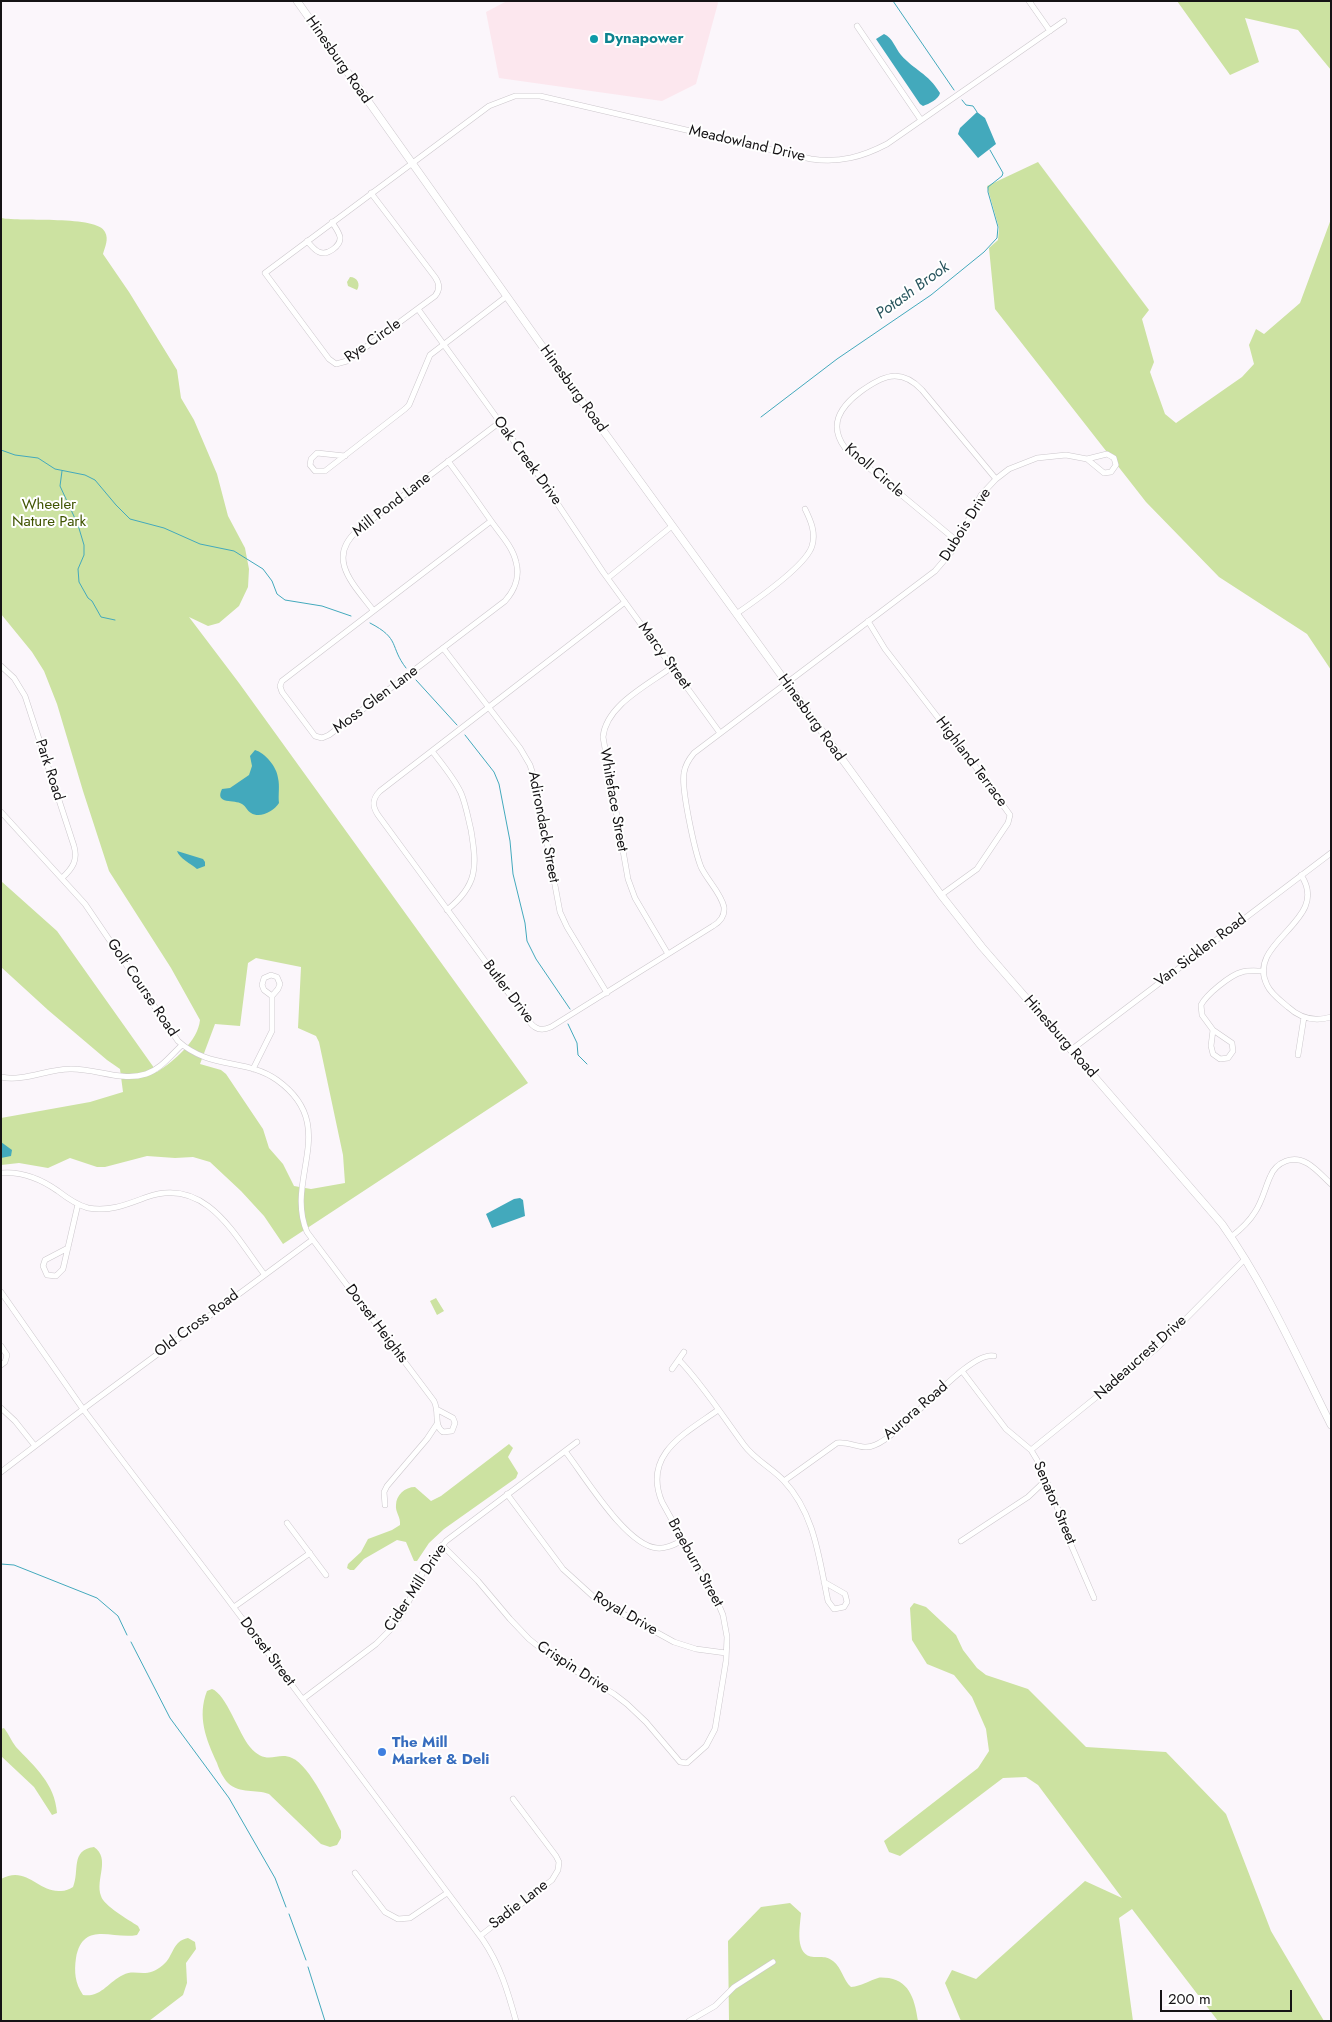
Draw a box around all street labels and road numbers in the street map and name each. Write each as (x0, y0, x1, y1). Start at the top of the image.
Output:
street label: Hinesburg Road (301, 13, 375, 107)
street label: Meadowland Drive (687, 122, 807, 166)
street label: Rye Circle (341, 315, 405, 367)
street label: Hinesburg Road (535, 342, 611, 436)
street label: Oak Creek Drive (489, 413, 565, 509)
street label: Knoll Circle (840, 440, 908, 502)
street label: Mill Pond Lane (349, 469, 435, 541)
street label: Dubois Drive (936, 485, 996, 565)
street label: Marcy Street (634, 619, 694, 693)
street label: Moss Glen Lane (330, 662, 422, 738)
street label: Hinesburg Road (773, 671, 849, 765)
street label: Highland Terrace (931, 713, 1011, 811)
street label: Park Road (31, 737, 67, 803)
street label: Whiteface Street (595, 747, 631, 853)
street label: Adirondack Street (523, 770, 563, 884)
street label: Van Sicklen Road (1152, 911, 1250, 991)
street label: Golf Course Road (103, 936, 181, 1040)
street label: Butler Drive (479, 957, 537, 1027)
street label: Hinesburg Road (1019, 992, 1101, 1082)
street label: Dorset Heights (341, 1281, 411, 1367)
street label: Old Cross Road (151, 1287, 243, 1361)
street label: Nadeaucrest Drive (1091, 1312, 1191, 1404)
street label: Aurora Road (880, 1378, 952, 1444)
street label: Senator Street (1028, 1459, 1080, 1547)
street label: Braeburn Street (663, 1516, 727, 1610)
street label: Cider Mill Drive (381, 1541, 451, 1635)
street label: Royal Drive (590, 1588, 660, 1640)
street label: Dorset Street (235, 1614, 299, 1690)
street label: Crispin Drive (533, 1638, 613, 1698)
street label: Sadie Lane (486, 1876, 552, 1934)

